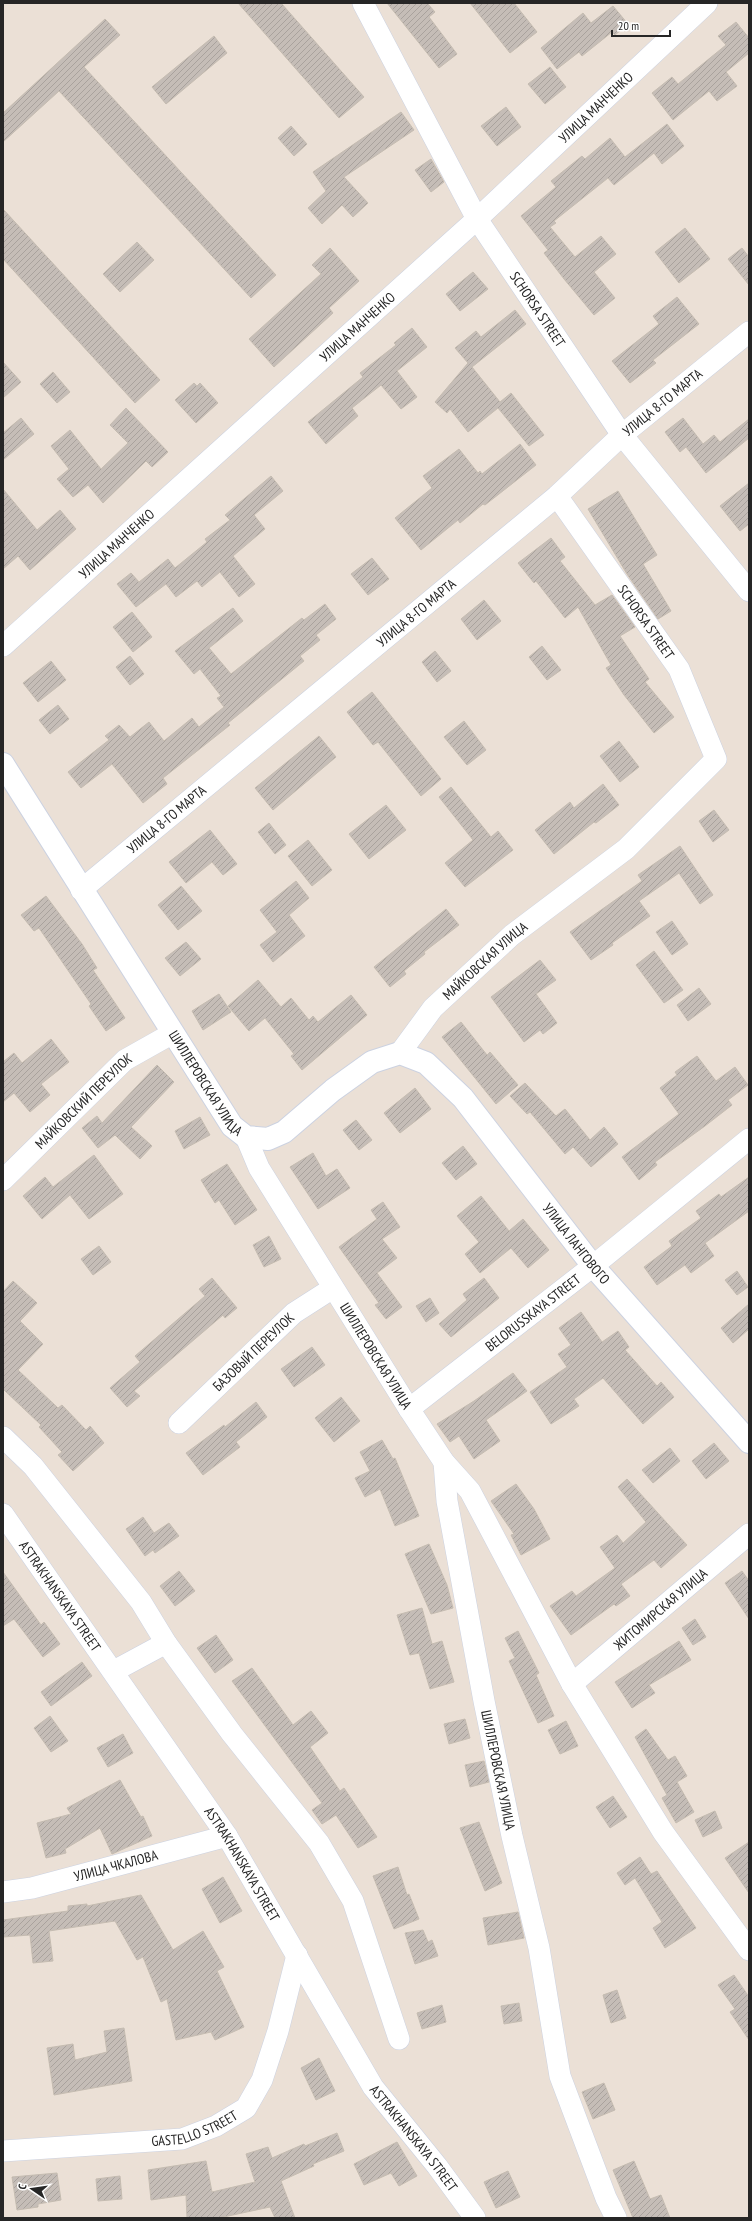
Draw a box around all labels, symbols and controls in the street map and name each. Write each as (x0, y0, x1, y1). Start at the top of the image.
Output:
scale bar (612, 12, 670, 38)
text: 20 m (618, 18, 639, 33)
street label: УЛИЦА МАНЧЕНКО (555, 68, 637, 147)
street label: SCHORSA STREET (506, 268, 570, 351)
street label: УЛИЦА МАНЧЕНКО (316, 288, 399, 365)
street label: УЛИЦА 8-ГО МАРТА (619, 364, 706, 440)
street label: УЛИЦА МАНЧЕНКО (75, 505, 158, 582)
street label: УЛИЦА 8-ГО МАРТА (373, 574, 460, 651)
street label: SCHORSA STREET (614, 581, 679, 663)
street label: УЛИЦА 8-ГО МАРТА (123, 781, 210, 857)
street label: МАЙКОВСКАЯ УЛИЦА (439, 917, 531, 1004)
street label: ШИЛЛЕРОВСКАЯ УЛИЦА (165, 1027, 246, 1140)
street label: МАЙКОВСКИЙ ПЕРЕУЛОК (31, 1049, 135, 1152)
street label: УЛИЦА ЛАНГОВОГО (539, 1200, 614, 1288)
street label: BELORUSSKAYA STREET (482, 1270, 585, 1355)
street label: ШИЛЛЕРОВСКАЯ УЛИЦА (336, 1299, 416, 1413)
street label: БАЗОВЫЙ ПЕРЕУЛОК (209, 1309, 298, 1395)
street label: ASTRAKHANSKAYA STREET (15, 1537, 105, 1656)
street label: ЖИТОМИРСКАЯ УЛИЦА (609, 1564, 711, 1654)
street label: ШИЛЛЕРОВСКАЯ УЛИЦА (477, 1708, 520, 1832)
street label: ASTRAKHANSKAYA STREET (200, 1803, 284, 1925)
street label: УЛИЦА ЧКАЛОВА (72, 1846, 160, 1885)
street label: ASTRAKHANSKAYA STREET (366, 2081, 462, 2195)
street label: GASTELLO STREET (151, 2106, 241, 2150)
north arrow (12, 2169, 52, 2209)
text: С (15, 2183, 30, 2191)

